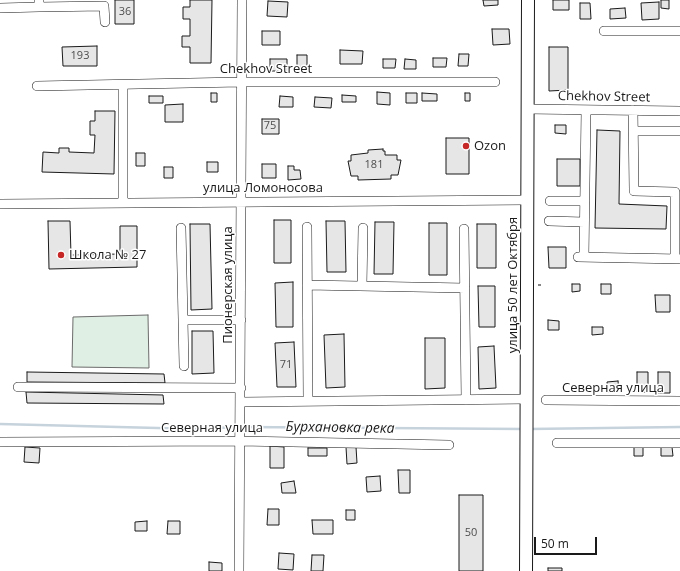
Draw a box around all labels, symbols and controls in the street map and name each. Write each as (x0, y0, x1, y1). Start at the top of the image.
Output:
house number: 36 (119, 5, 131, 19)
house number: 193 (71, 49, 89, 63)
street label: Chekhov Street (220, 61, 312, 77)
street label: Chekhov Street (558, 88, 650, 106)
house number: 75 (264, 119, 276, 133)
place label: Ozon (474, 138, 506, 154)
marker: Ozon (461, 141, 471, 151)
house number: 181 (365, 158, 383, 172)
street label: улица Ломоносова (203, 180, 323, 196)
street label: улица 50 лет Октября (505, 217, 521, 353)
street label: Пионерская улица (220, 226, 236, 344)
place label: Школа № 27 (69, 247, 146, 263)
marker: Школа № 27 (56, 250, 66, 260)
house number: 71 (280, 358, 292, 372)
street label: Северная улица (562, 380, 664, 396)
water label: Бурхановка река (285, 419, 395, 437)
street label: Северная улица (161, 420, 263, 436)
house number: 50 (465, 526, 477, 540)
scale bar (536, 529, 599, 555)
text: 50 m (541, 535, 569, 552)

